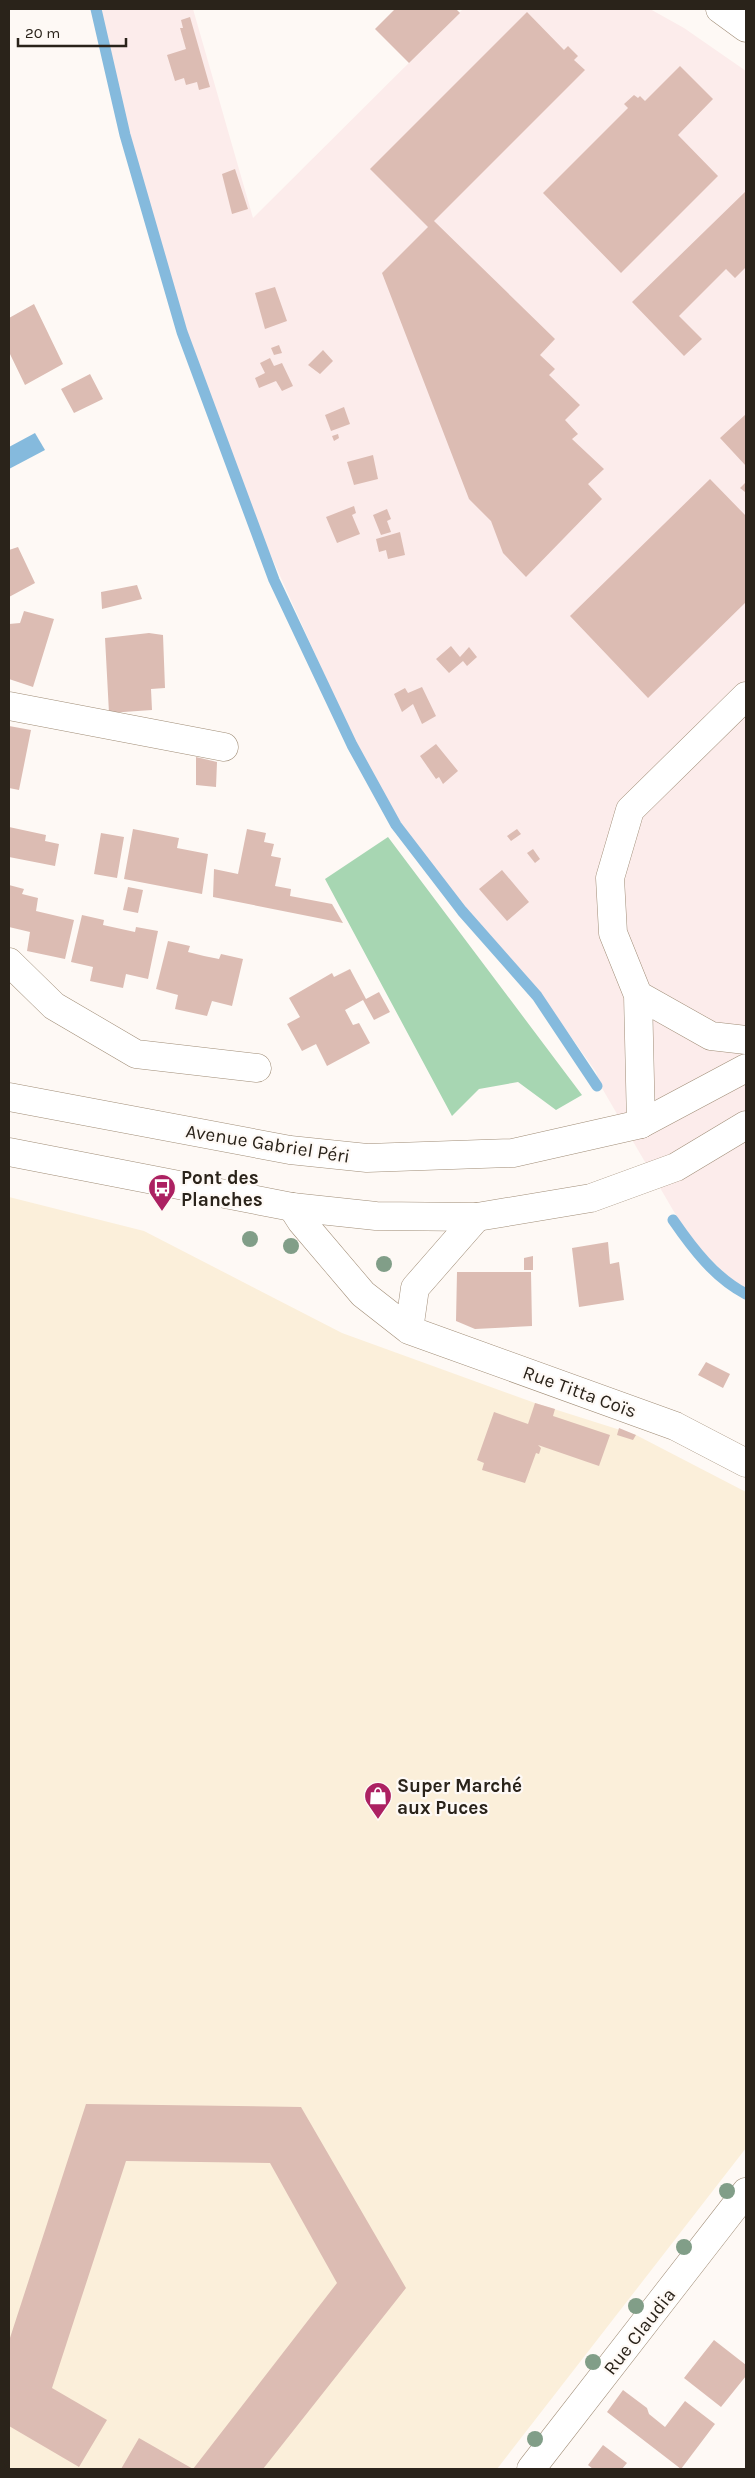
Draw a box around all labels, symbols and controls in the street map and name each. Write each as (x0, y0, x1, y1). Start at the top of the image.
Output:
scale bar (18, 15, 125, 47)
text: 20 m (25, 24, 60, 42)
street label: Avenue Gabriel Péri (184, 1120, 352, 1168)
place label: Pont des Planches (181, 1167, 263, 1211)
bus stop icon: Pont des Planches (147, 1173, 177, 1212)
street label: Rue Titta Coïs (520, 1361, 640, 1423)
place label: Super Marché aux Puces (397, 1775, 522, 1819)
shop icon: Super Marché aux Puces (363, 1781, 393, 1820)
street label: Rue Claudia (599, 2284, 680, 2379)

